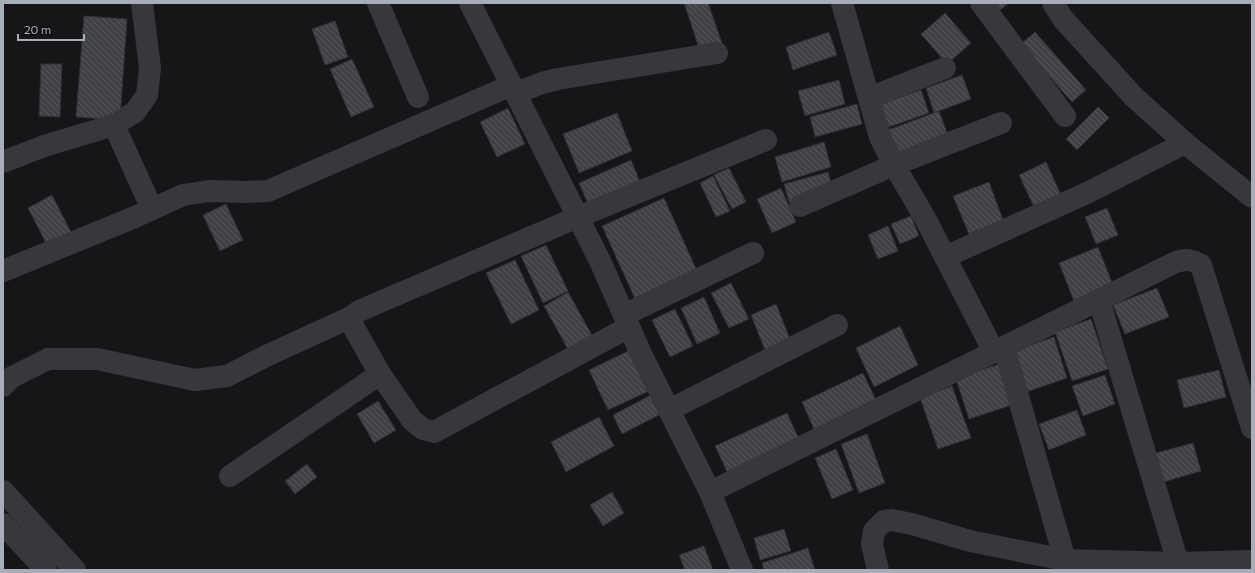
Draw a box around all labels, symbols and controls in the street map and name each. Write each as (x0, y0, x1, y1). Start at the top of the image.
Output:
scale bar (18, 16, 84, 42)
text: 20 m (24, 22, 51, 36)

